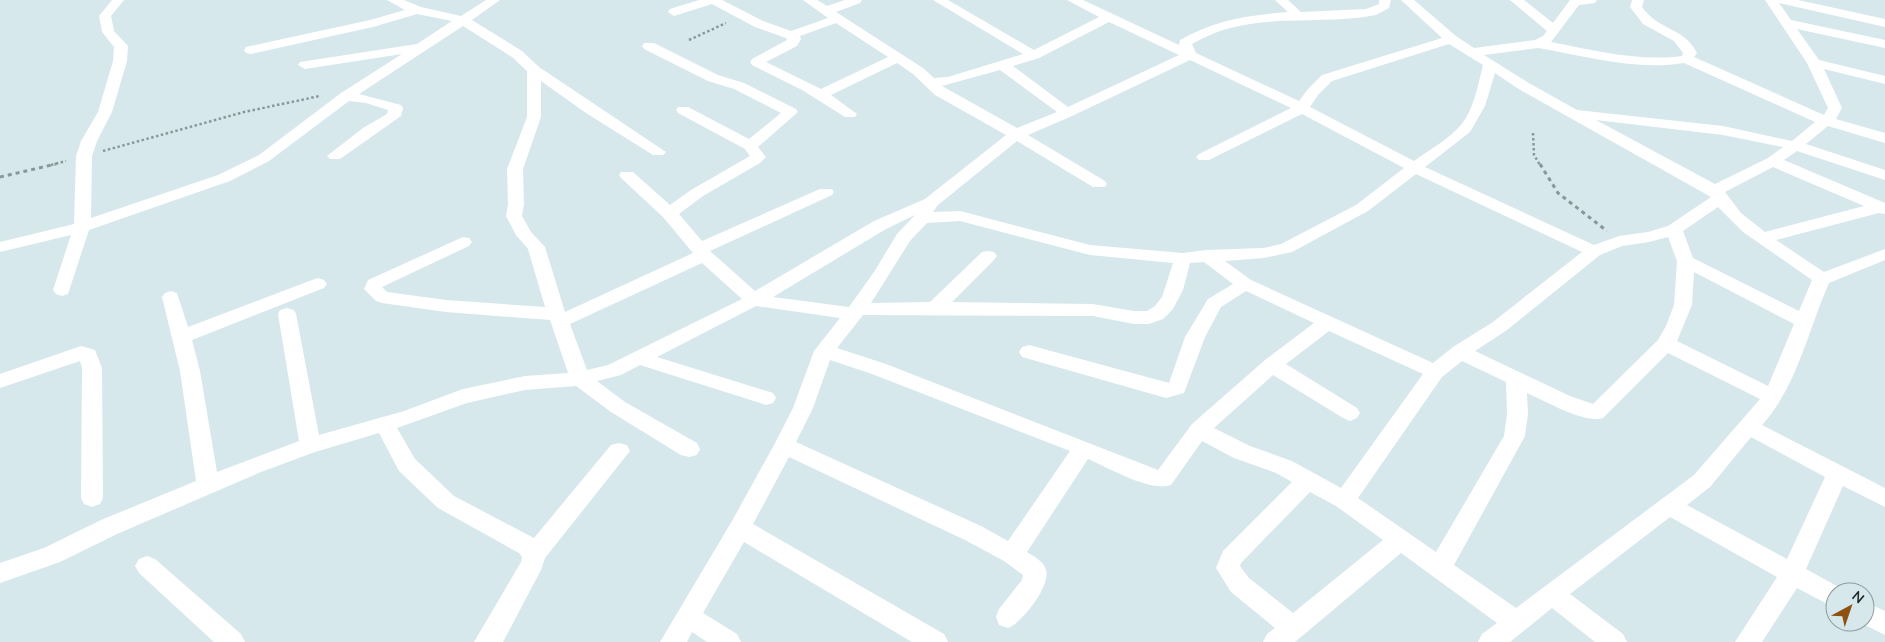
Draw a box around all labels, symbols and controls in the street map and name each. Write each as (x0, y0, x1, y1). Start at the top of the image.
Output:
north arrow (1825, 582, 1875, 632)
text: N (1849, 587, 1868, 607)

